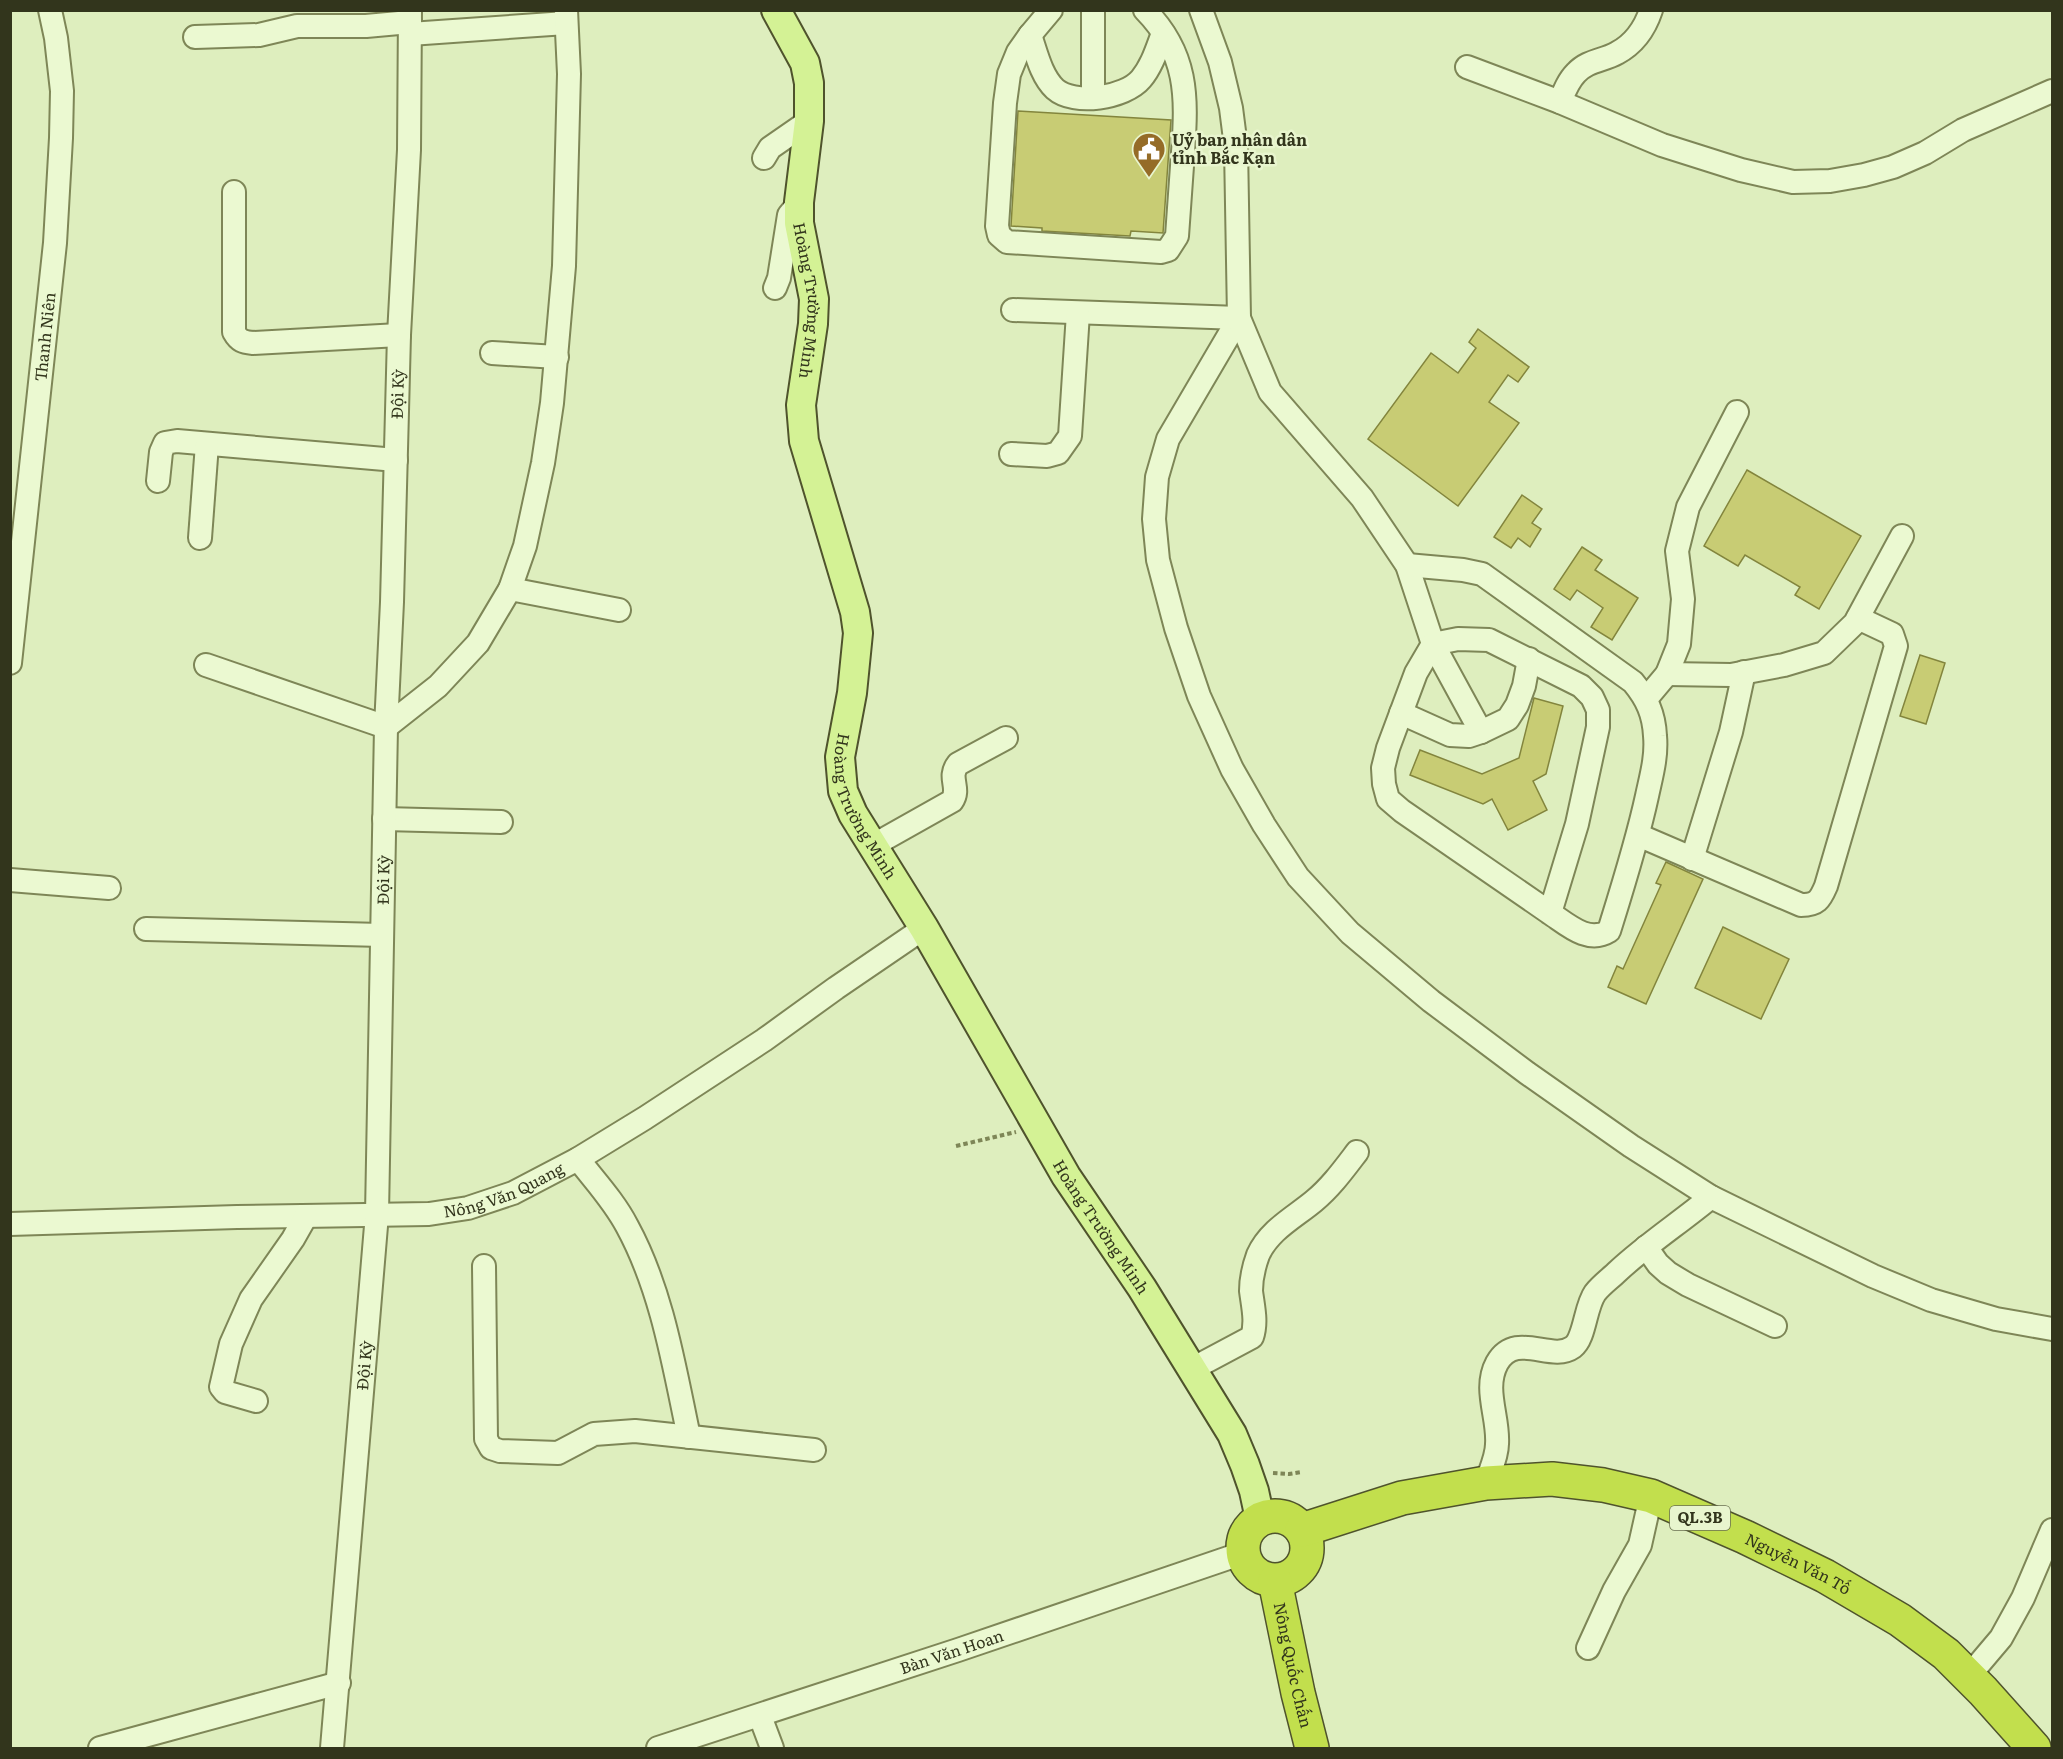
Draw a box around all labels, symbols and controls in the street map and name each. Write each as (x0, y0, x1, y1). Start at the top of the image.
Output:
place label: Uỷ ban nhân dân tỉnh Bắc Kạn (1172, 127, 1307, 169)
public building icon: Uỷ ban nhân dân tỉnh Bắc Kạn (1131, 131, 1167, 178)
street label: Hoàng Trường Minh (788, 220, 827, 381)
street label: Thanh Niên (27, 291, 61, 383)
street label: Đội Kỳ (384, 368, 409, 419)
street label: Hoàng Trường Minh (829, 731, 904, 884)
street label: Đội Kỳ (370, 854, 395, 905)
street label: Hoàng Trường Minh (1048, 1154, 1156, 1299)
street label: Nông Văn Quang (442, 1155, 568, 1223)
street label: Đội Kỳ (349, 1339, 377, 1391)
road number: QL.3B (1670, 1506, 1730, 1530)
street label: Nguyễn Văn Tố (1742, 1526, 1856, 1600)
street label: Nông Quốc Chấn (1269, 1600, 1320, 1731)
street label: Bàn Văn Hoan (896, 1622, 1007, 1679)

